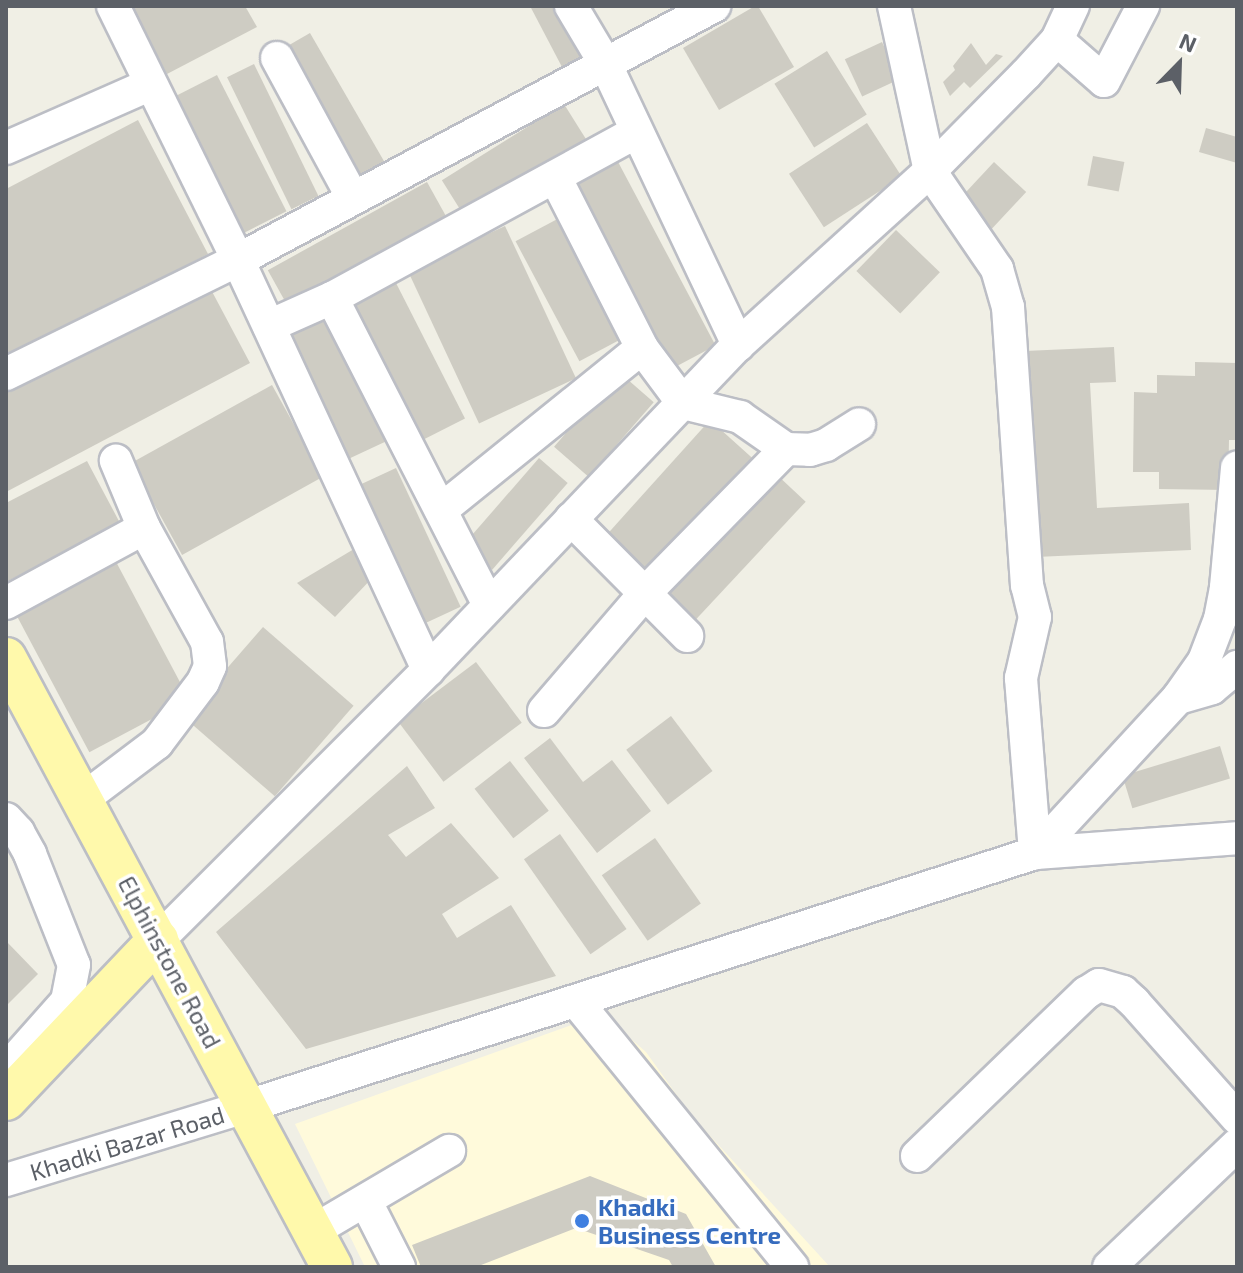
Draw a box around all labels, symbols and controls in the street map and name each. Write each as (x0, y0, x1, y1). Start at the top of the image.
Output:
north arrow (1139, 24, 1219, 104)
text: N (1176, 27, 1201, 57)
street label: Elphinstone Road (113, 871, 227, 1053)
street label: Khadki Bazar Road (26, 1100, 228, 1186)
place label: Khadki Business Centre (598, 1193, 781, 1249)
marker: Khadki Business Centre (573, 1212, 591, 1230)

